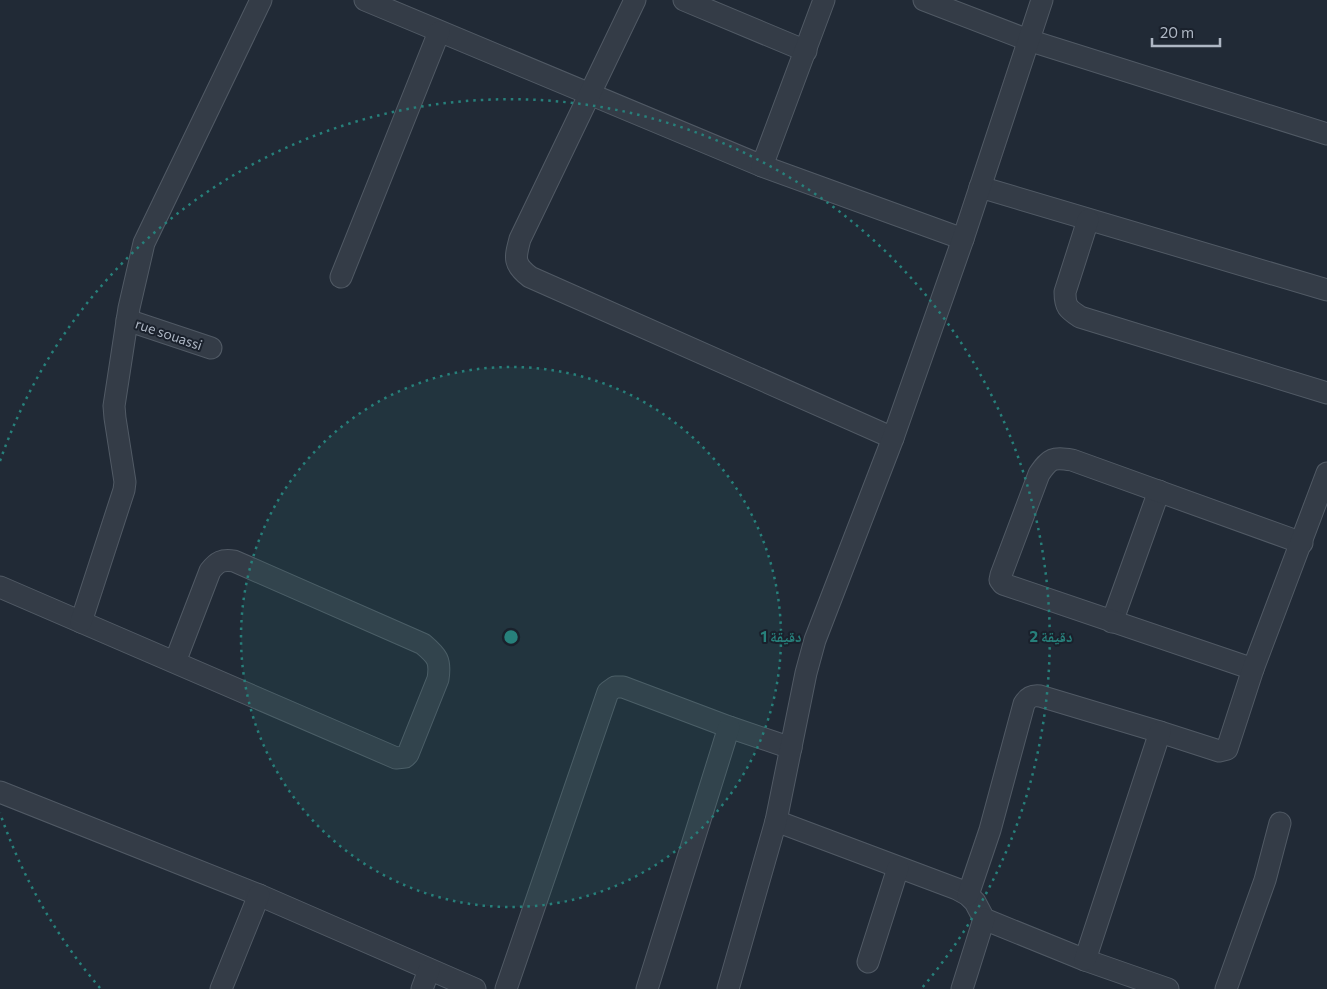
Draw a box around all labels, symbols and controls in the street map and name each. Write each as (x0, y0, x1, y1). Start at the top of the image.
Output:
scale bar (1152, 15, 1220, 47)
text: 20 m (1160, 23, 1194, 41)
street label: rue souassi (133, 315, 205, 353)
text: 1 دقيقة (760, 627, 802, 645)
text: 2 دقيقة (1030, 627, 1072, 645)
centre of rings (502, 628, 520, 646)

